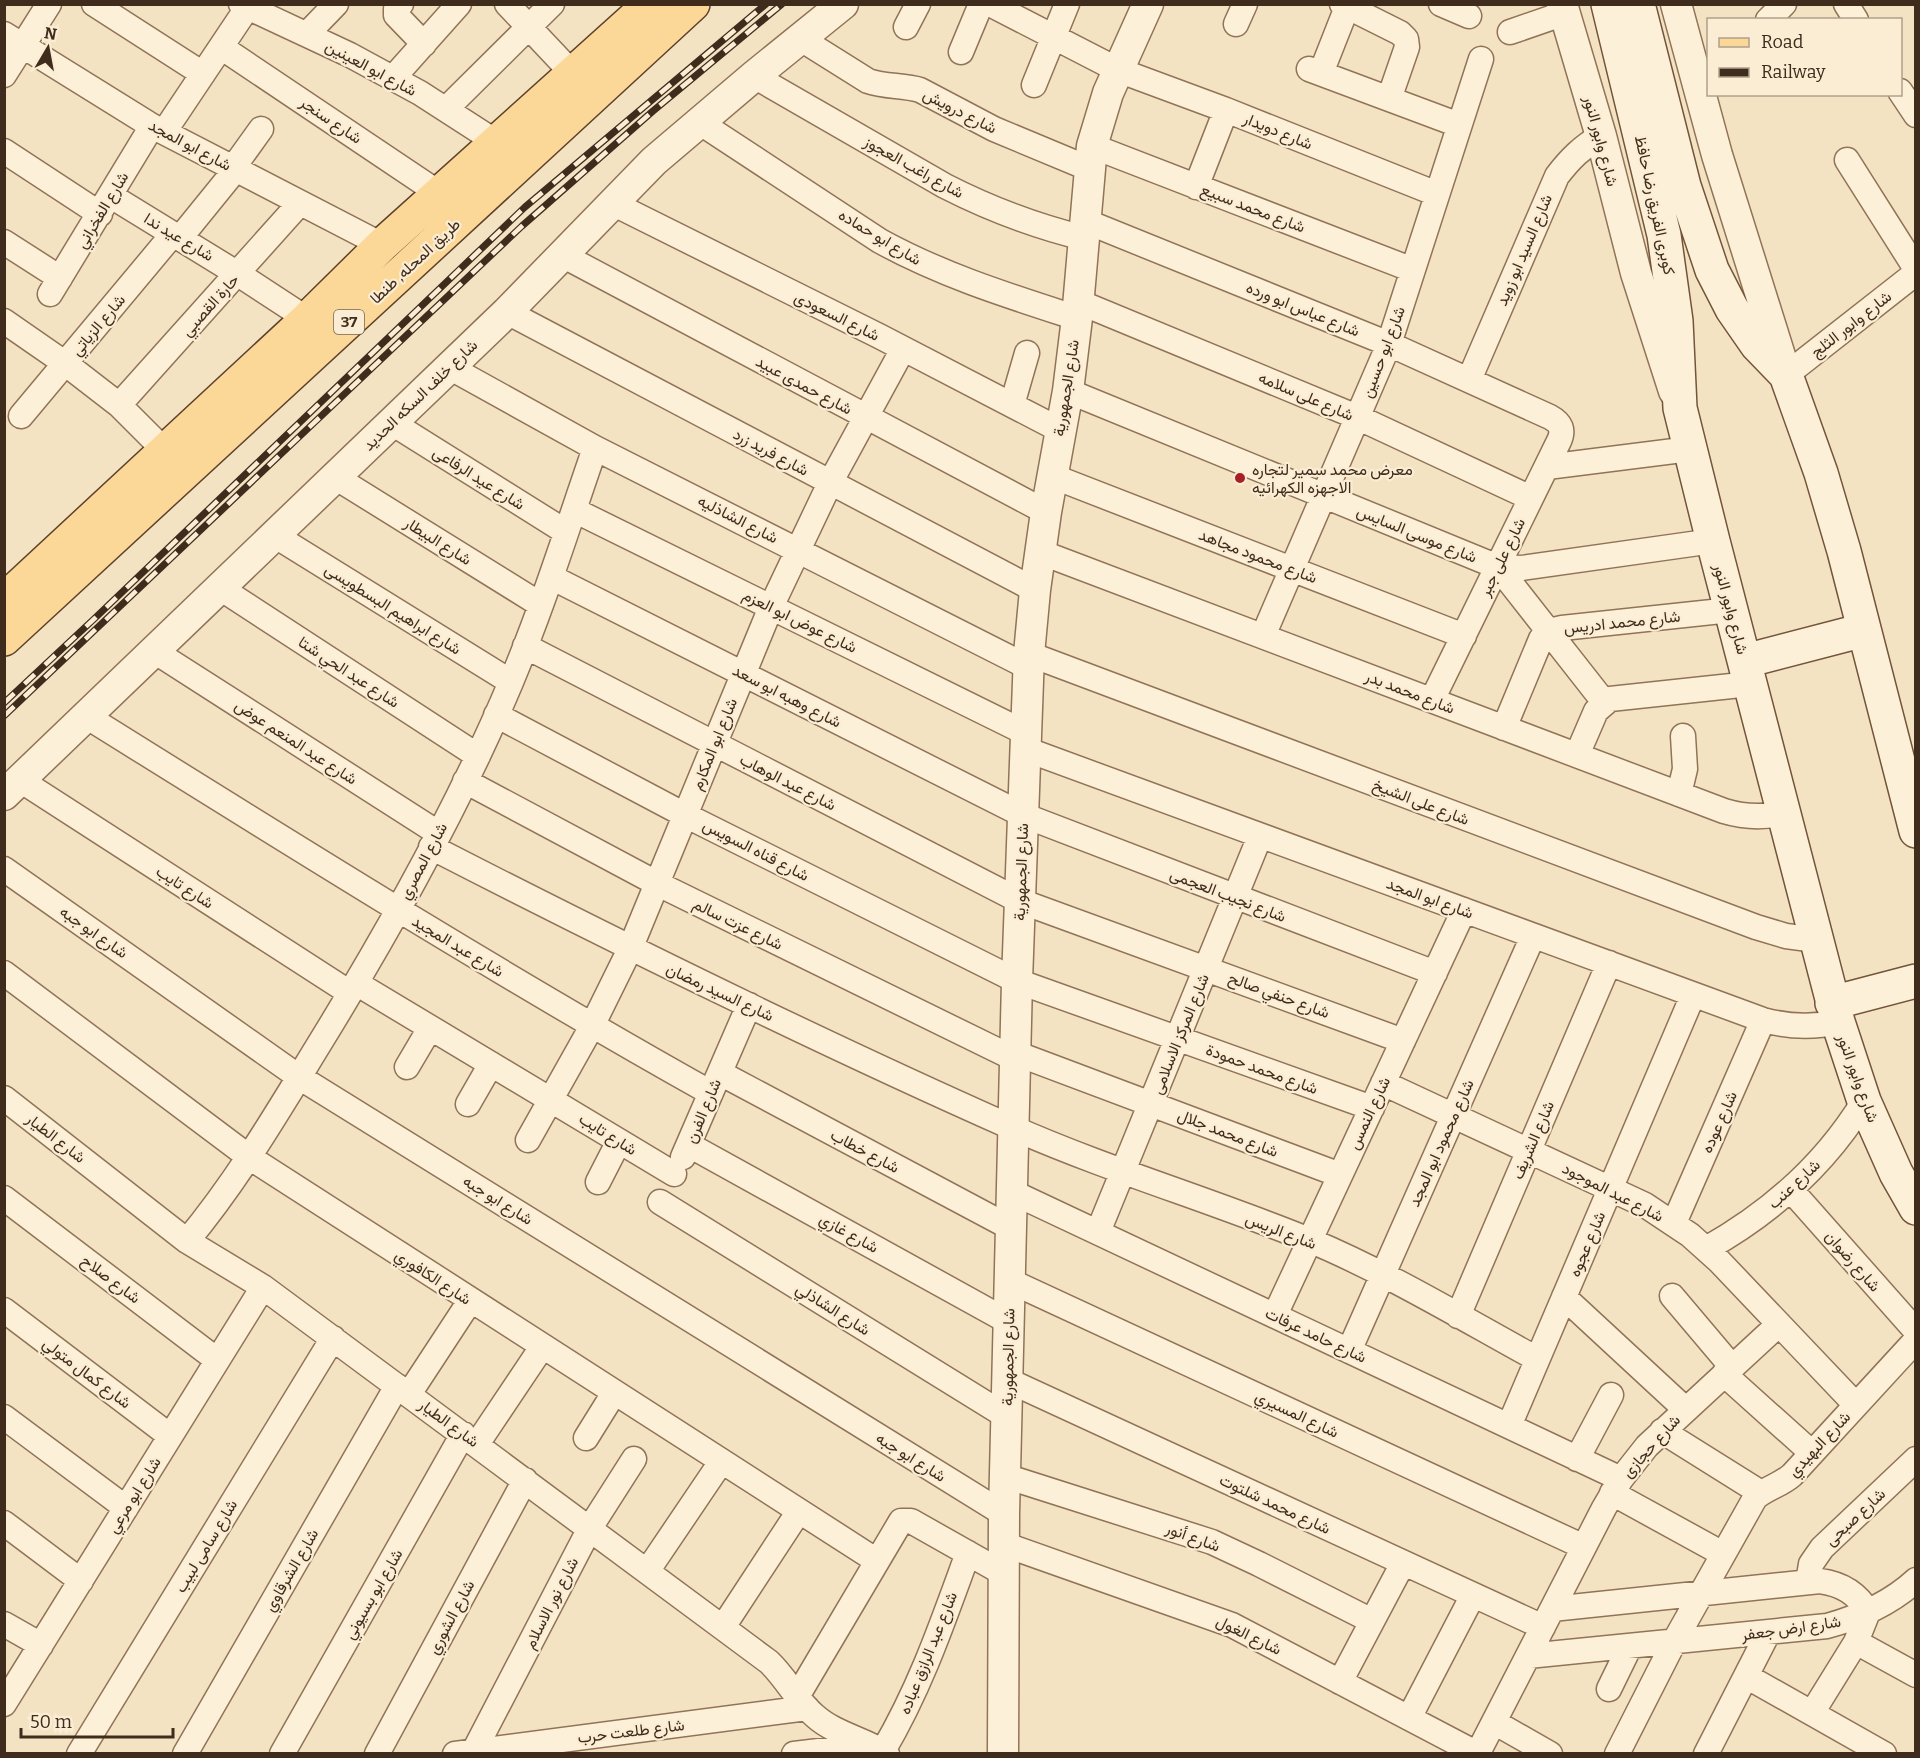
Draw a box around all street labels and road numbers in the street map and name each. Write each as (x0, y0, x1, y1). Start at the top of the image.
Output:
street label: شارع ابو العينين (321, 36, 420, 102)
street label: شارع درويش (919, 84, 1000, 139)
street label: شارع سنجر (295, 92, 366, 149)
street label: شارع وابور النور (1578, 93, 1622, 189)
street label: شارع دويدار (1239, 108, 1315, 155)
street label: شارع ابو المجد (144, 115, 235, 177)
street label: شارع راغب العجوز (859, 131, 967, 204)
street label: كوبرى الفريق رضا حافظ (1630, 134, 1679, 277)
street label: شارع الفخراني (72, 168, 136, 254)
street label: شارع محمد سبيع (1197, 179, 1308, 238)
street label: شارع السيد ابو زويد (1492, 191, 1558, 309)
street label: شارع ابو حماده (834, 205, 925, 271)
street label: شارع عيد ندا (140, 209, 217, 267)
street label: طريق المحله, طنطا (366, 214, 465, 308)
street label: حارة القصبي (177, 270, 246, 343)
street label: شارع عباس ابو ورده (1243, 278, 1363, 342)
street label: شارع السعودى (790, 287, 883, 347)
street label: شارع وابور الثلج (1807, 287, 1896, 363)
street label: شارع الزياتي (67, 290, 132, 362)
street label: شارع ابو حسين (1357, 304, 1411, 401)
road number: 37 (334, 310, 364, 334)
street label: شارع خلف السكه الحديد (359, 335, 483, 456)
street label: شارع الجمهورية (1049, 338, 1085, 438)
street label: شارع حمدى عبيد (752, 352, 855, 420)
street label: شارع على سلامه (1255, 367, 1356, 426)
street label: شارع فريد زرد (729, 424, 812, 482)
street label: شارع عيد الرفاعى (428, 442, 529, 516)
street label: شارع الشاذليه (694, 491, 781, 549)
street label: شارع موسى السايس (1353, 501, 1480, 569)
street label: شارع البيطار (399, 512, 475, 571)
street label: شارع على جبر (1474, 515, 1531, 601)
street label: شارع محمود مجاهد (1195, 525, 1320, 589)
street label: شارع ابراهيم البسطويسى (320, 559, 465, 660)
street label: شارع وابور النور (1708, 561, 1752, 657)
street label: شارع عوض ابو العزم (739, 585, 860, 659)
street label: شارع محمد ادريس (1563, 606, 1682, 640)
street label: شارع عبد الحي شتا (293, 632, 403, 715)
street label: شارع وهبه ابو سعد (728, 660, 845, 733)
street label: شارع محمد بدر (1361, 666, 1457, 720)
street label: شارع عبد المنعم عوض (230, 695, 361, 790)
street label: شارع ابو المكارم (687, 695, 743, 794)
street label: شارع عبد الوهاب (736, 750, 839, 816)
street label: شارع على الشيخ (1369, 775, 1472, 831)
street label: شارع قناه السويس (699, 815, 812, 887)
street label: شارع المصري (395, 819, 455, 904)
street label: شارع الجمهورية (1010, 823, 1034, 921)
street label: شارع تايب (152, 861, 217, 914)
street label: شارع نجيب العجمى (1167, 864, 1289, 928)
street label: شارع ابو المجد (1383, 874, 1476, 924)
street label: شارع عزت سالم (689, 894, 786, 956)
street label: شارع ابو جبه (55, 902, 132, 964)
street label: شارع عبد المجيد (408, 911, 507, 983)
street label: شارع السيد رمضان (662, 959, 777, 1027)
street label: شارع حنفي صالح (1224, 968, 1332, 1026)
street label: شارع المركز الاسلامى (1147, 971, 1215, 1098)
street label: شارع وابور النور (1831, 1030, 1883, 1126)
street label: شارع محمد حمودة (1203, 1040, 1321, 1100)
street label: شارع النمس (1344, 1074, 1396, 1153)
street label: شارع الفرن (681, 1076, 727, 1147)
street label: شارع محمود ابو المجد (1404, 1076, 1479, 1211)
street label: شارع عوده (1697, 1088, 1743, 1157)
street label: شارع الشريف (1508, 1098, 1560, 1183)
street label: شارع محمد جلال (1174, 1105, 1281, 1163)
street label: شارع الطيار (21, 1108, 89, 1169)
street label: شارع تايب (574, 1109, 640, 1161)
street label: شارع خطاب (826, 1125, 903, 1179)
street label: شارع عنب (1764, 1155, 1825, 1214)
street label: شارع عبد الموجود (1558, 1158, 1667, 1227)
street label: شارع ابو جبه (459, 1171, 536, 1231)
street label: شارع عجوه (1565, 1208, 1611, 1280)
street label: شارع غازي (814, 1209, 882, 1260)
street label: شارع الريس (1242, 1209, 1319, 1255)
street label: شارع رضوان (1820, 1227, 1885, 1297)
street label: شارع الكافوري (389, 1245, 475, 1312)
street label: شارع صلاح (76, 1251, 144, 1309)
street label: شارع الشاذلي (790, 1279, 874, 1343)
street label: شارع حامد عرفات (1262, 1303, 1370, 1369)
street label: شارع الجمهورية (998, 1308, 1020, 1406)
street label: شارع كمال متولي (37, 1334, 135, 1416)
street label: شارع المسيري (1250, 1386, 1342, 1445)
street label: شارع الطيار (413, 1394, 483, 1453)
street label: شارع البهيدي (1784, 1407, 1857, 1483)
street label: شارع حجازى (1618, 1411, 1686, 1483)
street label: شارع ابو جبه (872, 1428, 949, 1488)
street label: شارع ابو مرعي (103, 1453, 168, 1539)
street label: شارع محمد شلتوت (1216, 1470, 1334, 1540)
street label: شارع صبحى (1821, 1484, 1890, 1551)
street label: شارع سامى لبيب (171, 1496, 243, 1597)
street label: شارع أنور (1162, 1518, 1223, 1557)
street label: شارع الشرقاوي (260, 1525, 326, 1617)
street label: شارع ابو بسيوني (339, 1545, 410, 1645)
street label: شارع نور الاسلام (520, 1554, 584, 1653)
street label: شارع الشوري (424, 1577, 482, 1659)
street label: شارع عبد الرازق عباده (895, 1589, 963, 1718)
street label: شارع الغول (1212, 1611, 1285, 1661)
street label: شارع ارض جعفر (1739, 1612, 1842, 1647)
street label: شارع طلعت حرب (576, 1715, 686, 1749)

